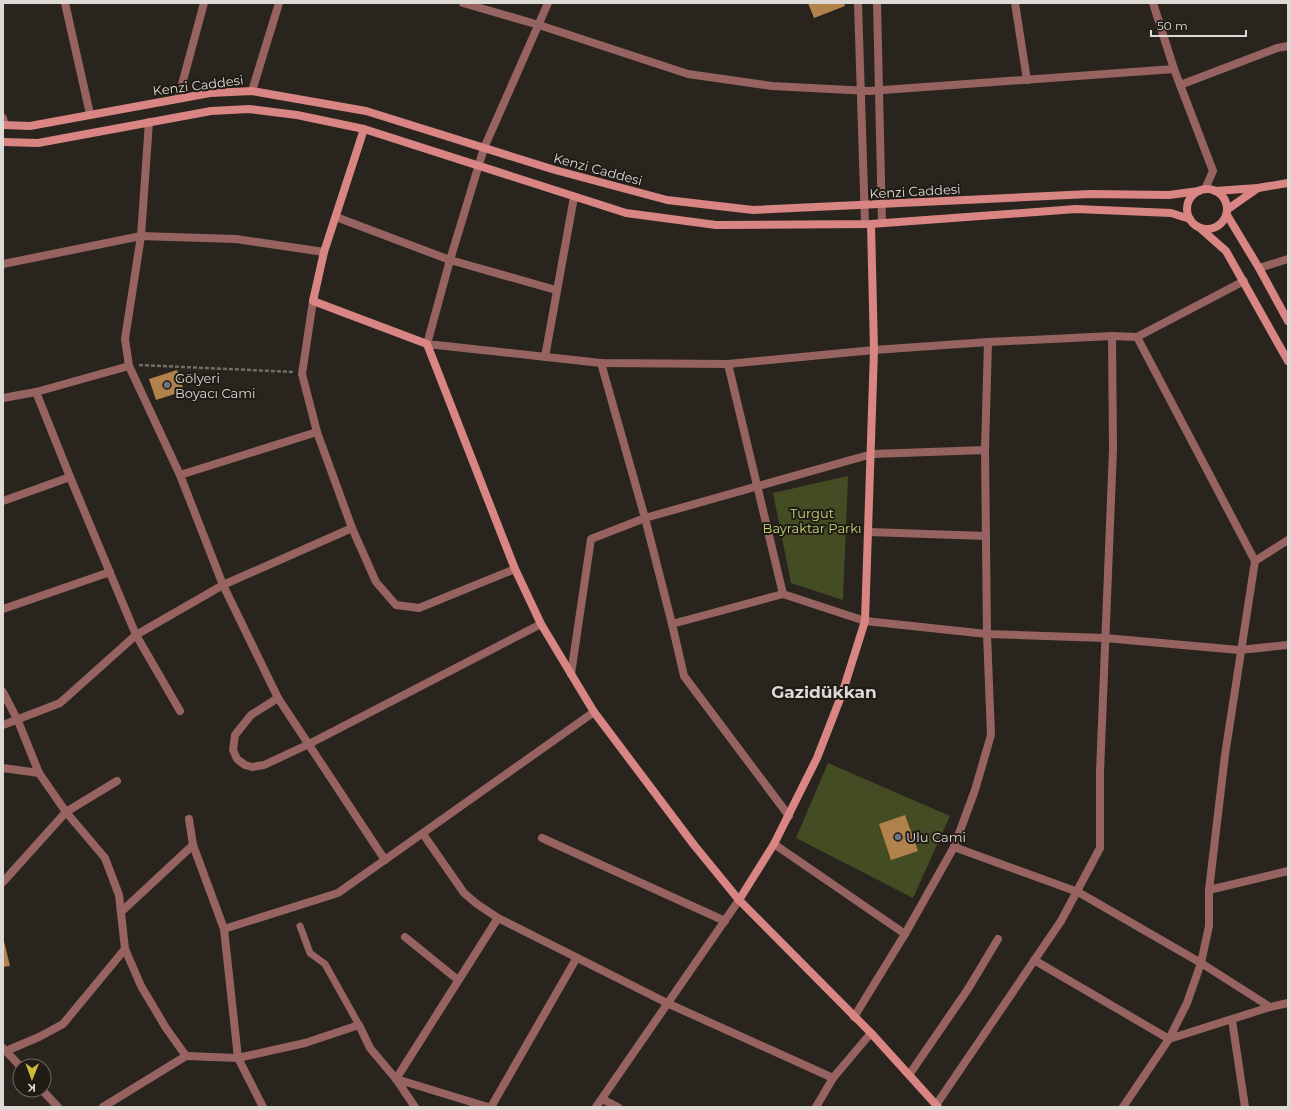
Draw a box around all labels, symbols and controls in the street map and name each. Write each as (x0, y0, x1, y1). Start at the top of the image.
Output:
scale bar (1151, 12, 1246, 38)
text: 50 m (1157, 18, 1188, 33)
street label: Kenzi Caddesi (152, 72, 244, 98)
street label: Kenzi Caddesi (552, 149, 644, 189)
street label: Kenzi Caddesi (869, 181, 961, 201)
place label: Gölyeri Boyacı Cami (175, 370, 256, 401)
marker: Gölyeri Boyacı Cami (162, 380, 172, 390)
park label: Turgut Bayraktar Parkı (763, 505, 861, 536)
district label: Gazidükkan (771, 682, 877, 702)
place label: Ulu Cami (906, 829, 966, 845)
marker: Ulu Cami (893, 832, 903, 842)
north arrow (12, 1058, 52, 1098)
text: K (27, 1081, 36, 1095)

